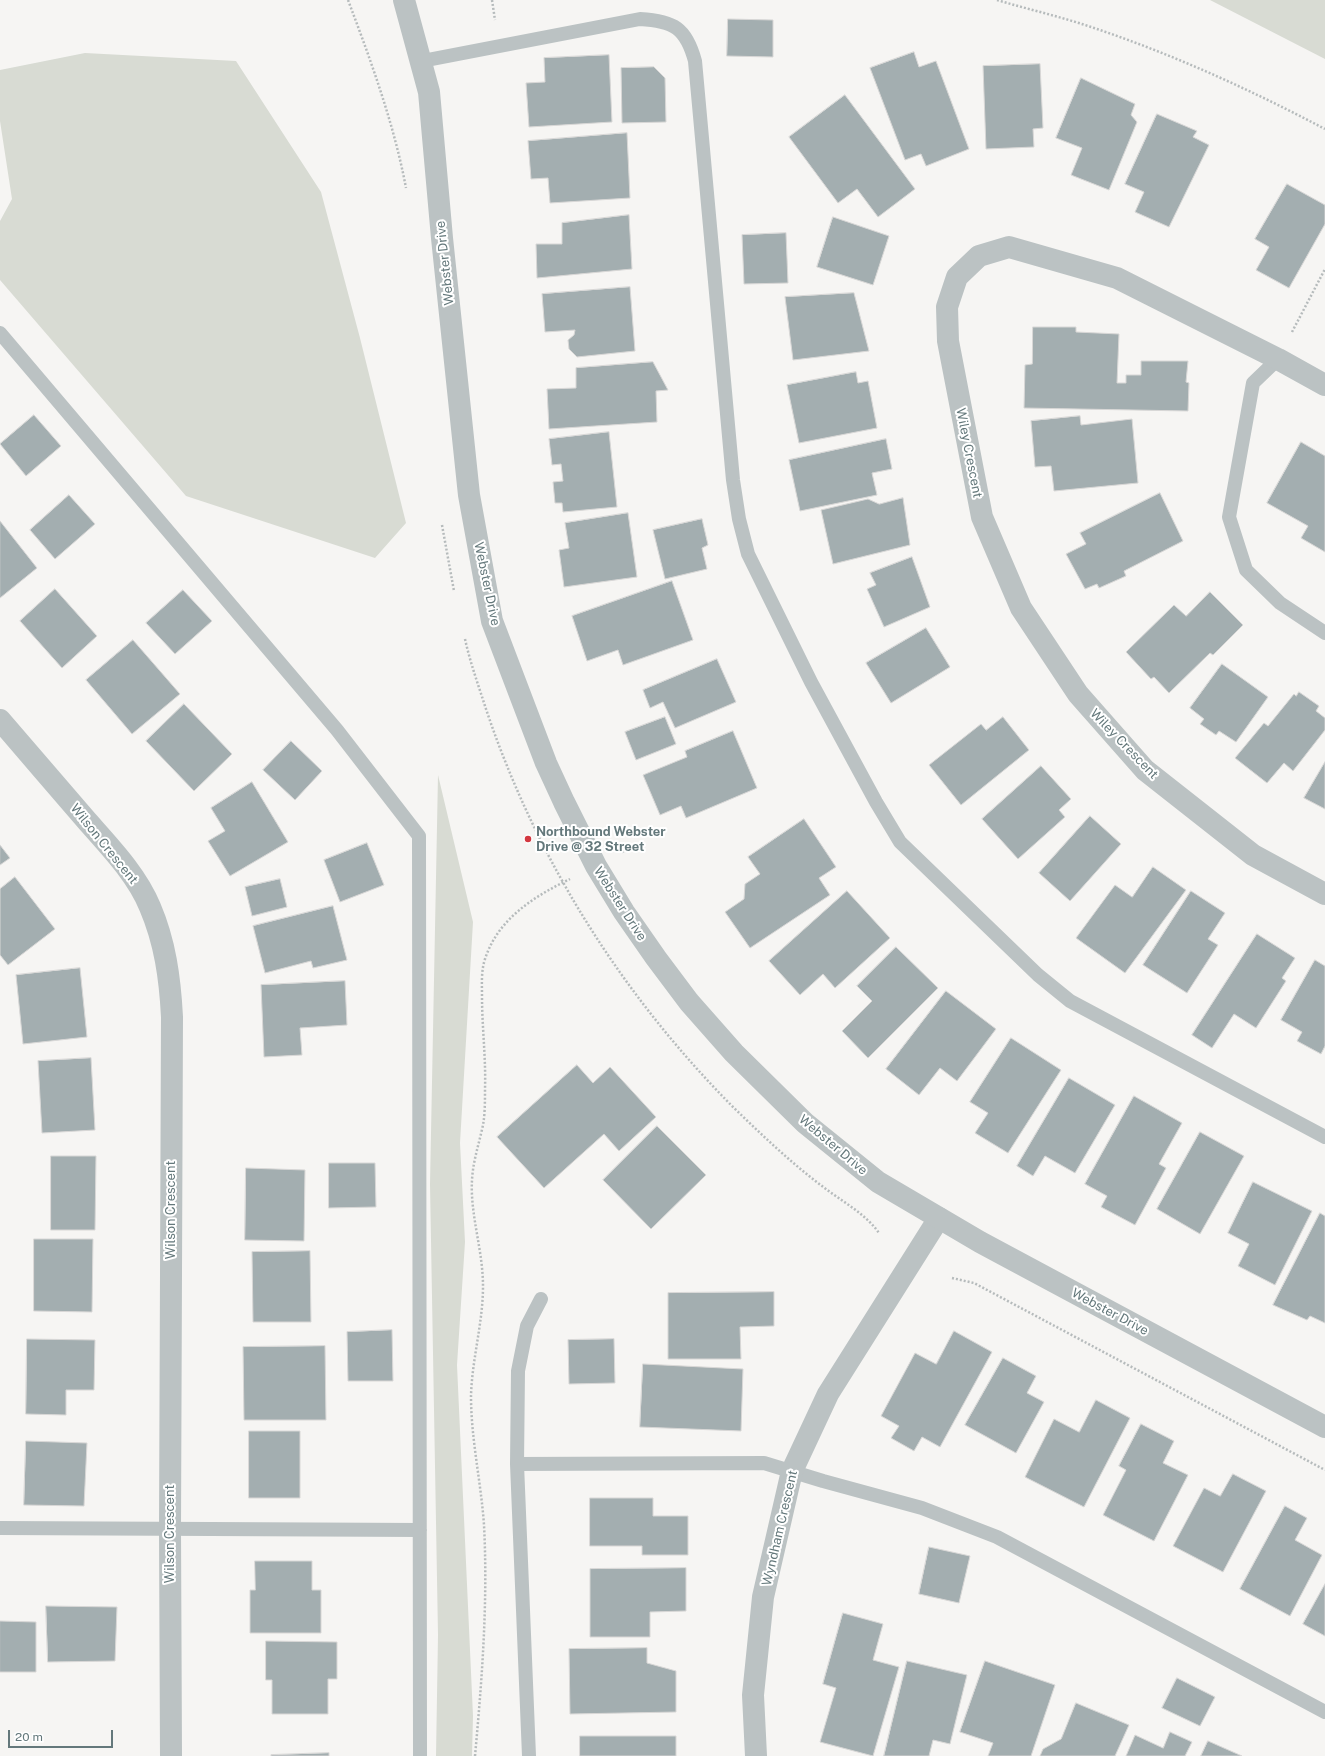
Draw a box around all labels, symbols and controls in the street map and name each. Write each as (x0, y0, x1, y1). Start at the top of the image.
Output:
street label: Webster Drive (433, 220, 457, 306)
street label: Wiley Crescent (953, 407, 985, 499)
street label: Webster Drive (471, 541, 503, 627)
street label: Wiley Crescent (1087, 706, 1161, 782)
street label: Wilson Crescent (67, 801, 141, 887)
place label: Northbound Webster Drive @ 32 Street (536, 824, 666, 855)
marker: Northbound Webster Drive @ 32 Street (523, 834, 533, 844)
street label: Webster Drive (590, 864, 650, 944)
street label: Webster Drive (795, 1112, 871, 1178)
street label: Wilson Crescent (163, 1161, 179, 1259)
street label: Webster Drive (1069, 1285, 1151, 1339)
street label: Wyndham Crescent (759, 1469, 801, 1587)
street label: Wilson Crescent (162, 1485, 178, 1583)
scale bar (10, 1722, 115, 1748)
text: 20 m (15, 1730, 43, 1744)

